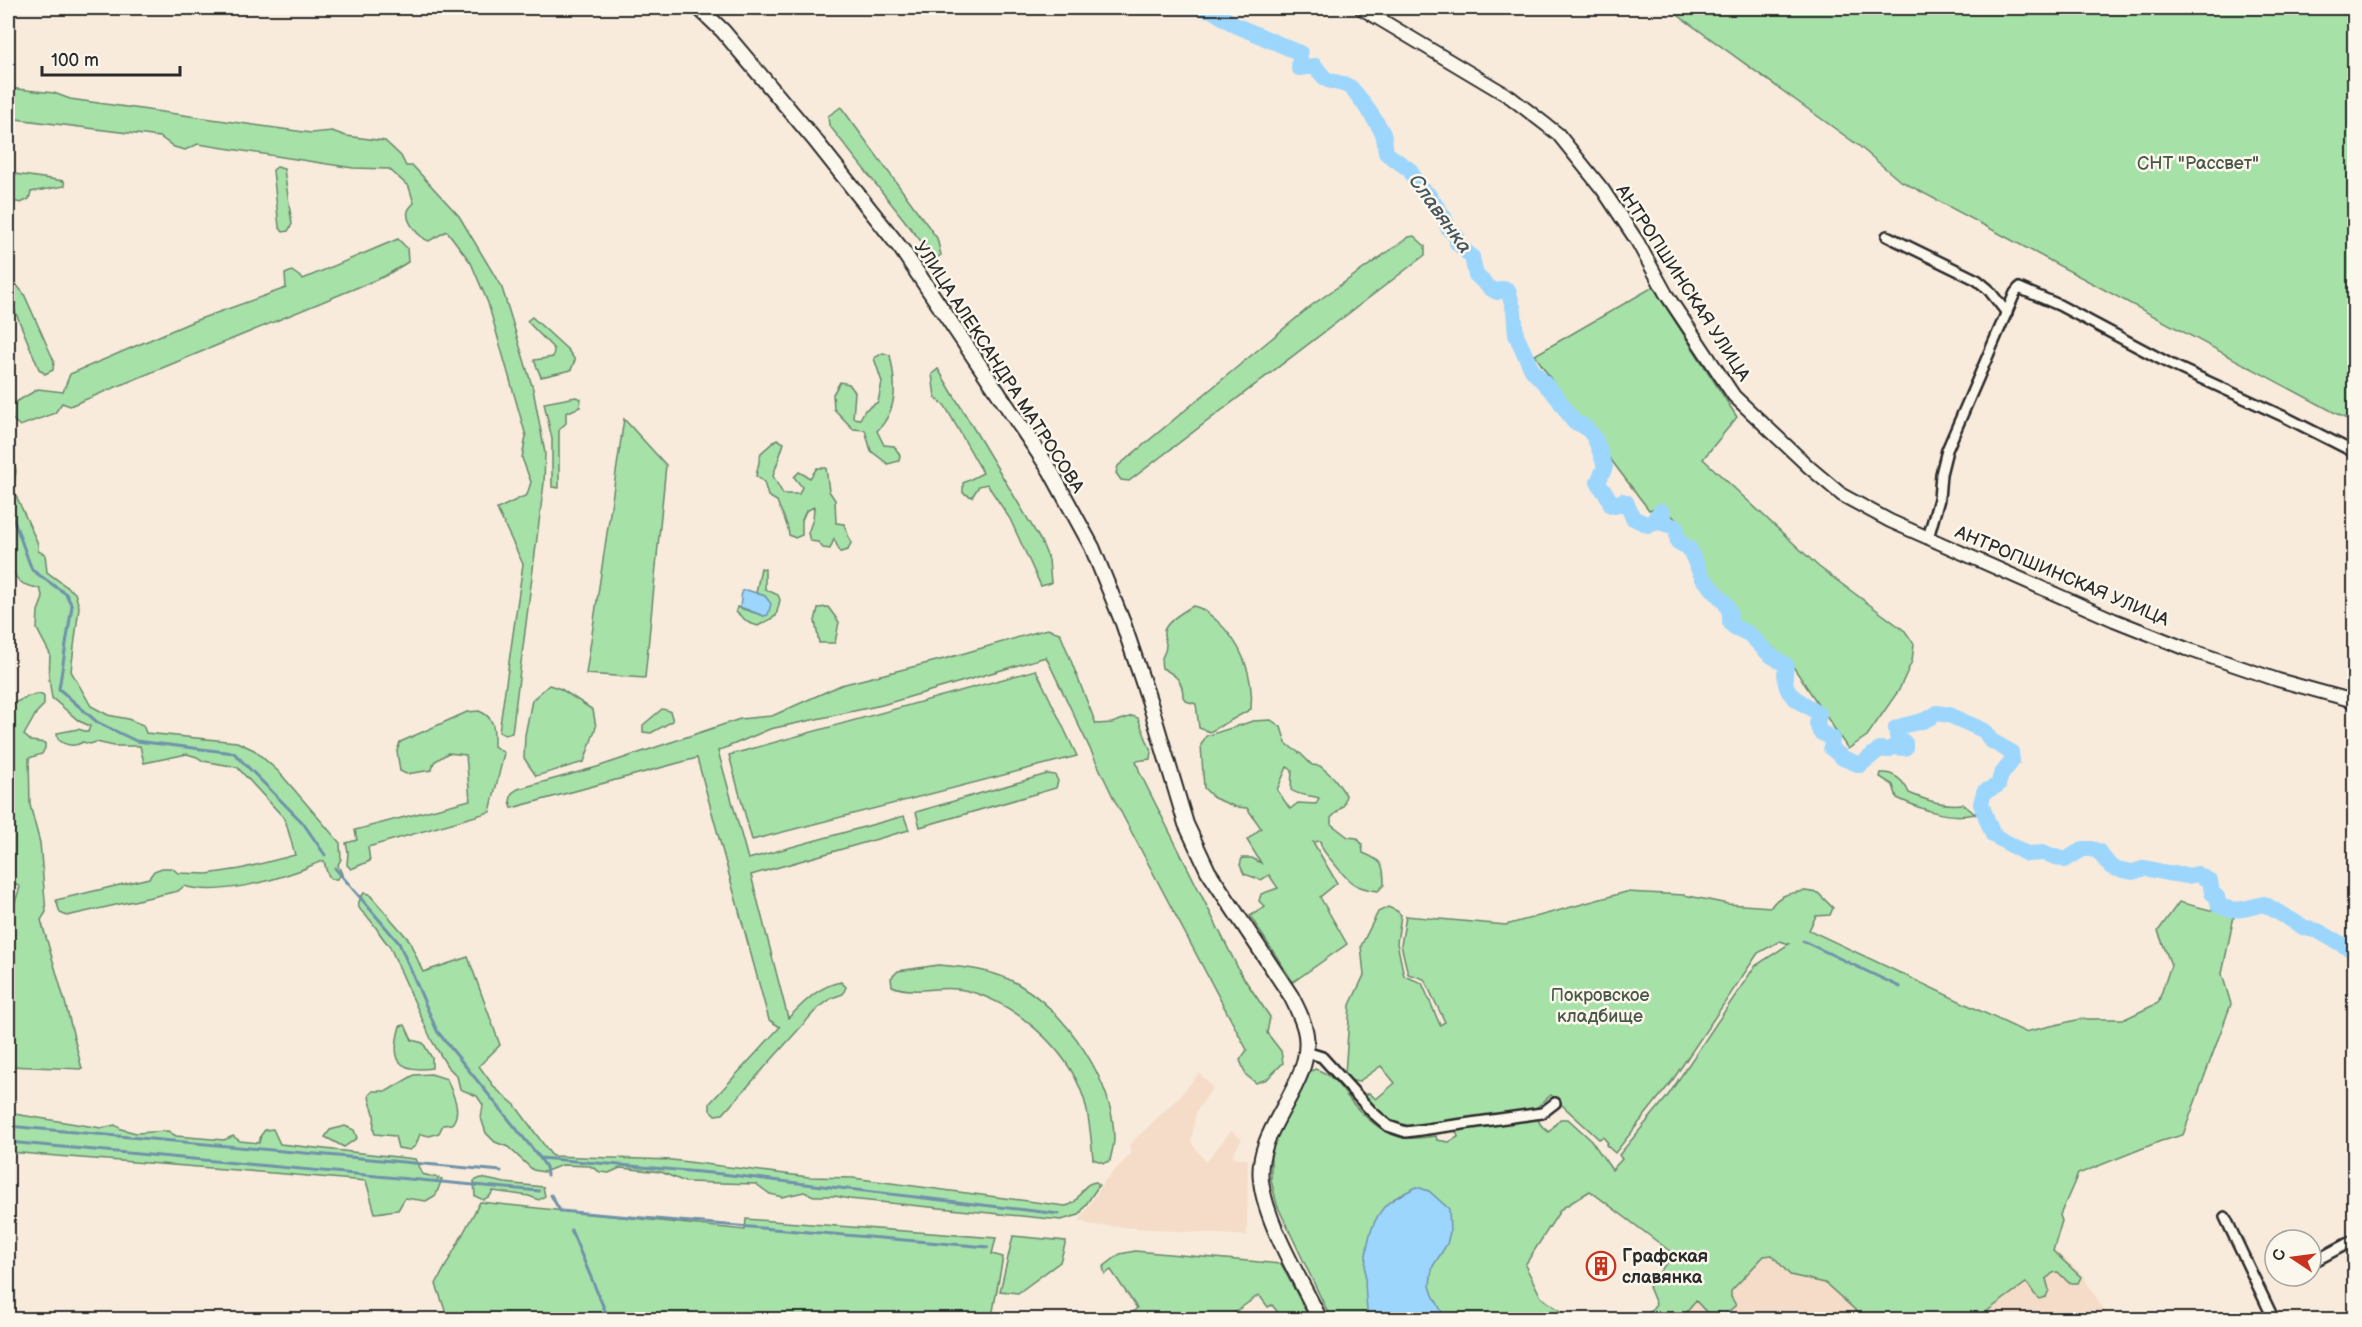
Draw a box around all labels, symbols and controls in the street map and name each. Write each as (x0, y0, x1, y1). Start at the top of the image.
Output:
scale bar (42, 39, 180, 77)
text: 100 m (51, 50, 99, 71)
park label: СНТ "Рассвет" (2137, 153, 2259, 174)
water label: Славянка (1403, 170, 1477, 258)
street label: АНТРОПШИНСКАЯ УЛИЦА (1611, 180, 1754, 385)
street label: УЛИЦА АЛЕКСАНДРА МАТРОСОВА (910, 237, 1088, 497)
street label: АНТРОПШИНСКАЯ УЛИЦА (1951, 521, 2172, 631)
park label: Покровское кладбище (1551, 985, 1649, 1027)
north arrow (2263, 1228, 2323, 1288)
place label: Графская славянка (1622, 1246, 1708, 1288)
text: С (2269, 1247, 2290, 1263)
building icon: Графская славянка (1585, 1250, 1617, 1282)

